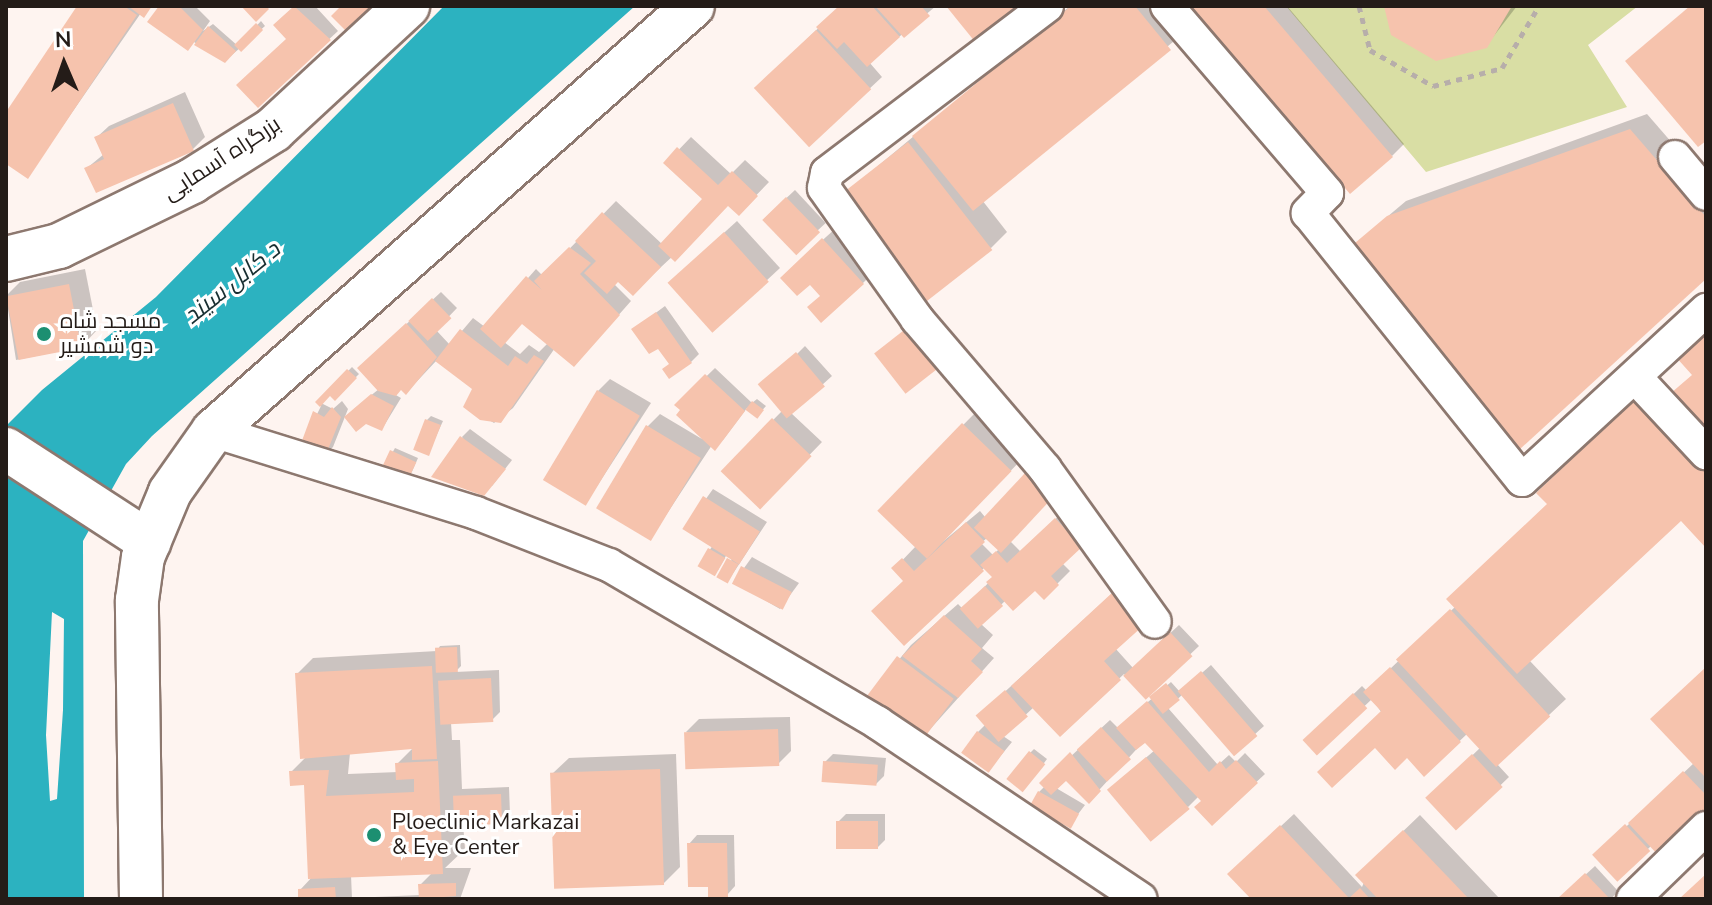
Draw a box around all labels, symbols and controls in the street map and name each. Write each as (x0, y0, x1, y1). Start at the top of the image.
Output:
north arrow (24, 24, 104, 104)
text: N (54, 25, 72, 55)
street label: بزرگراه آسمایی (158, 111, 286, 207)
water label: د کابل سيند (178, 235, 286, 331)
place label: مسجد شاه دو شمشیر (60, 308, 161, 360)
marker: مسجد شاه دو شمشیر (35, 325, 53, 343)
place label: Ploeclinic Markazai & Eye Center (392, 809, 579, 860)
marker: Ploeclinic Markazai & Eye Center (363, 824, 385, 846)

